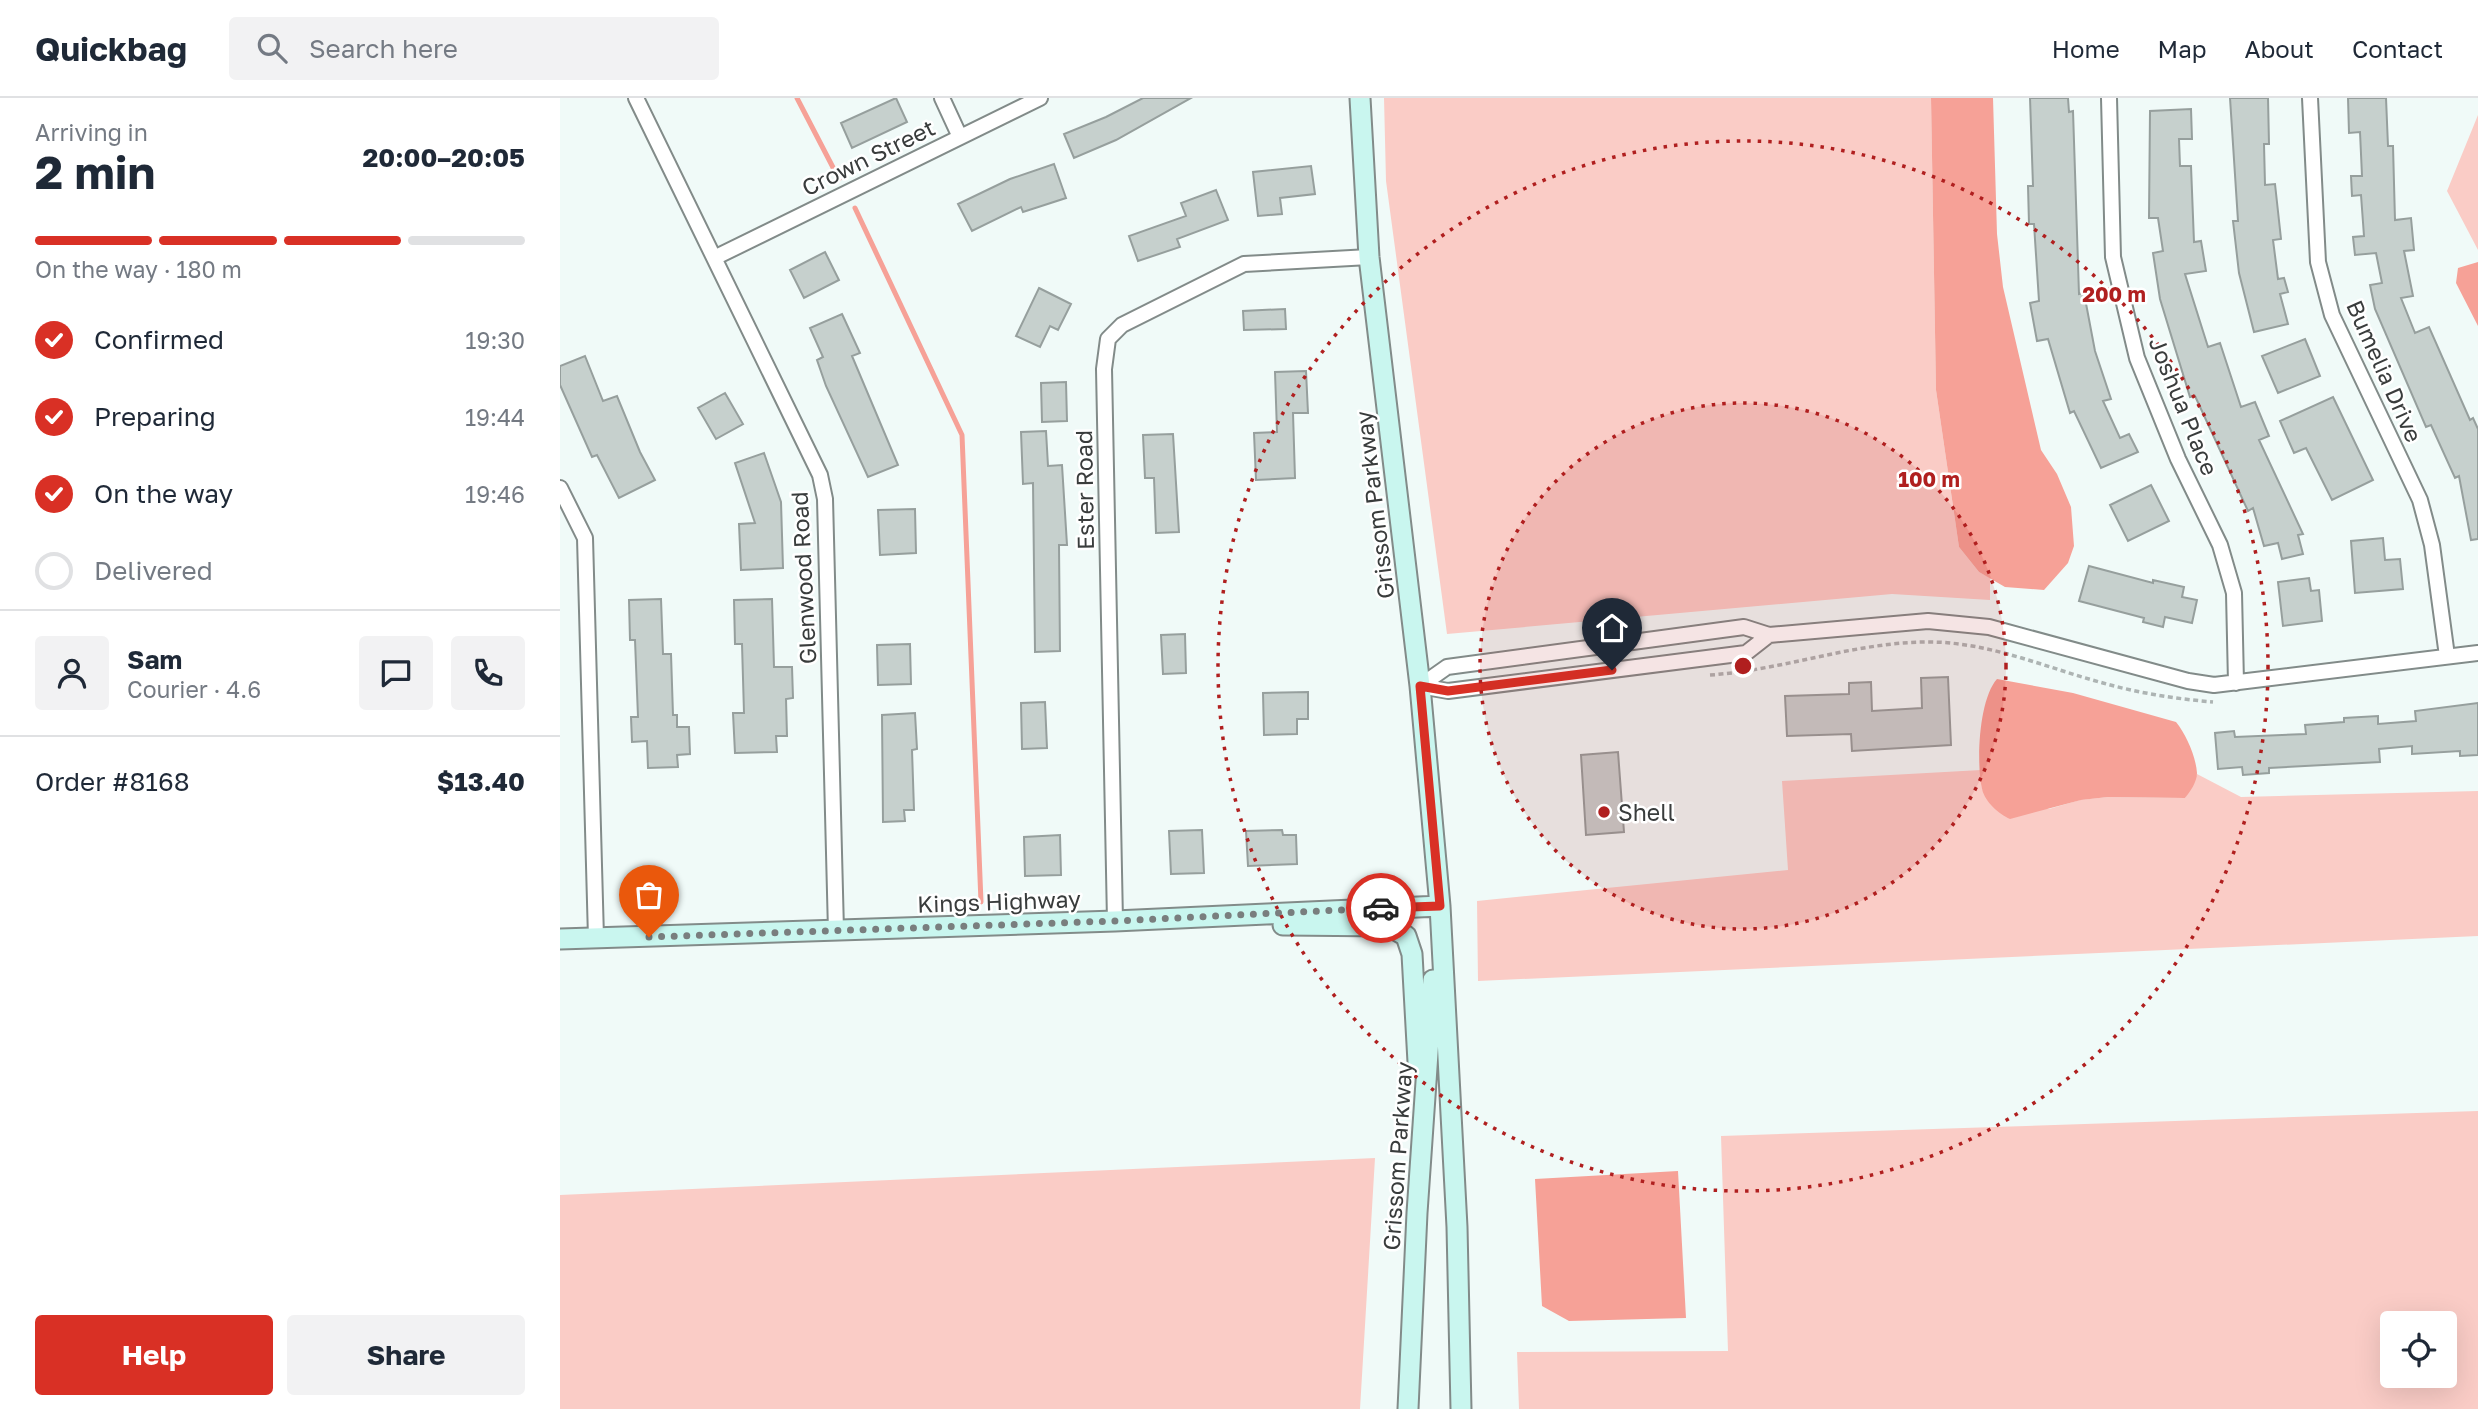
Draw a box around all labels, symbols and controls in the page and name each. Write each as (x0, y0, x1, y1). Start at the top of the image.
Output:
search box (229, 17, 719, 80)
text: Quickbag (35, 29, 187, 68)
icon: search (253, 29, 291, 67)
text: Search here (309, 33, 458, 64)
text: Home (2052, 34, 2120, 63)
text: Map (2158, 34, 2207, 63)
text: About (2245, 34, 2314, 63)
text: Contact (2352, 34, 2443, 63)
street label: Crown Street (797, 113, 939, 201)
text: Arriving in (35, 118, 148, 146)
text: 20:00–20:05 (362, 142, 525, 173)
text: 2 min (35, 144, 155, 199)
text: On the way · 180 m (35, 255, 242, 283)
text: 200 m (2082, 281, 2146, 307)
street label: Bumelia Drive (2341, 296, 2429, 446)
icon: check (35, 321, 73, 359)
text: Confirmed (94, 324, 224, 355)
text: 19:30 (465, 326, 525, 354)
street label: Joshua Place (2144, 333, 2224, 479)
icon: check (35, 398, 73, 436)
text: Preparing (94, 401, 216, 432)
text: 19:44 (465, 403, 525, 431)
street label: Grissom Parkway (1349, 409, 1399, 601)
street label: Ester Road (1069, 430, 1099, 550)
text: 100 m (1898, 466, 1960, 492)
icon: check (35, 475, 73, 513)
text: On the way (94, 478, 233, 509)
text: 19:46 (465, 480, 525, 508)
street label: Glenwood Road (784, 491, 822, 665)
text: Delivered (94, 555, 213, 586)
pin (1582, 598, 1642, 670)
icon: home (1593, 609, 1631, 647)
button: person (35, 636, 109, 710)
button: chat (359, 636, 433, 710)
button: phone (451, 636, 525, 710)
text: Sam (127, 644, 182, 675)
centre of rings (1731, 654, 1755, 678)
text: Courier · 4.6 (127, 675, 261, 703)
text: Order #8168 (35, 766, 190, 797)
text: $13.40 (437, 766, 525, 797)
place label: Shell (1618, 798, 1675, 826)
marker: Shell (1596, 804, 1612, 820)
pin (619, 865, 679, 937)
courier (1346, 873, 1416, 943)
icon: bag (630, 876, 668, 914)
street label: Kings Highway (917, 884, 1081, 918)
icon: car (1362, 889, 1400, 927)
street label: Grissom Parkway (1376, 1061, 1418, 1251)
map controls (2380, 1311, 2457, 1388)
button: locate (2380, 1311, 2457, 1388)
button: Help (35, 1315, 273, 1395)
button: Share (287, 1315, 525, 1395)

